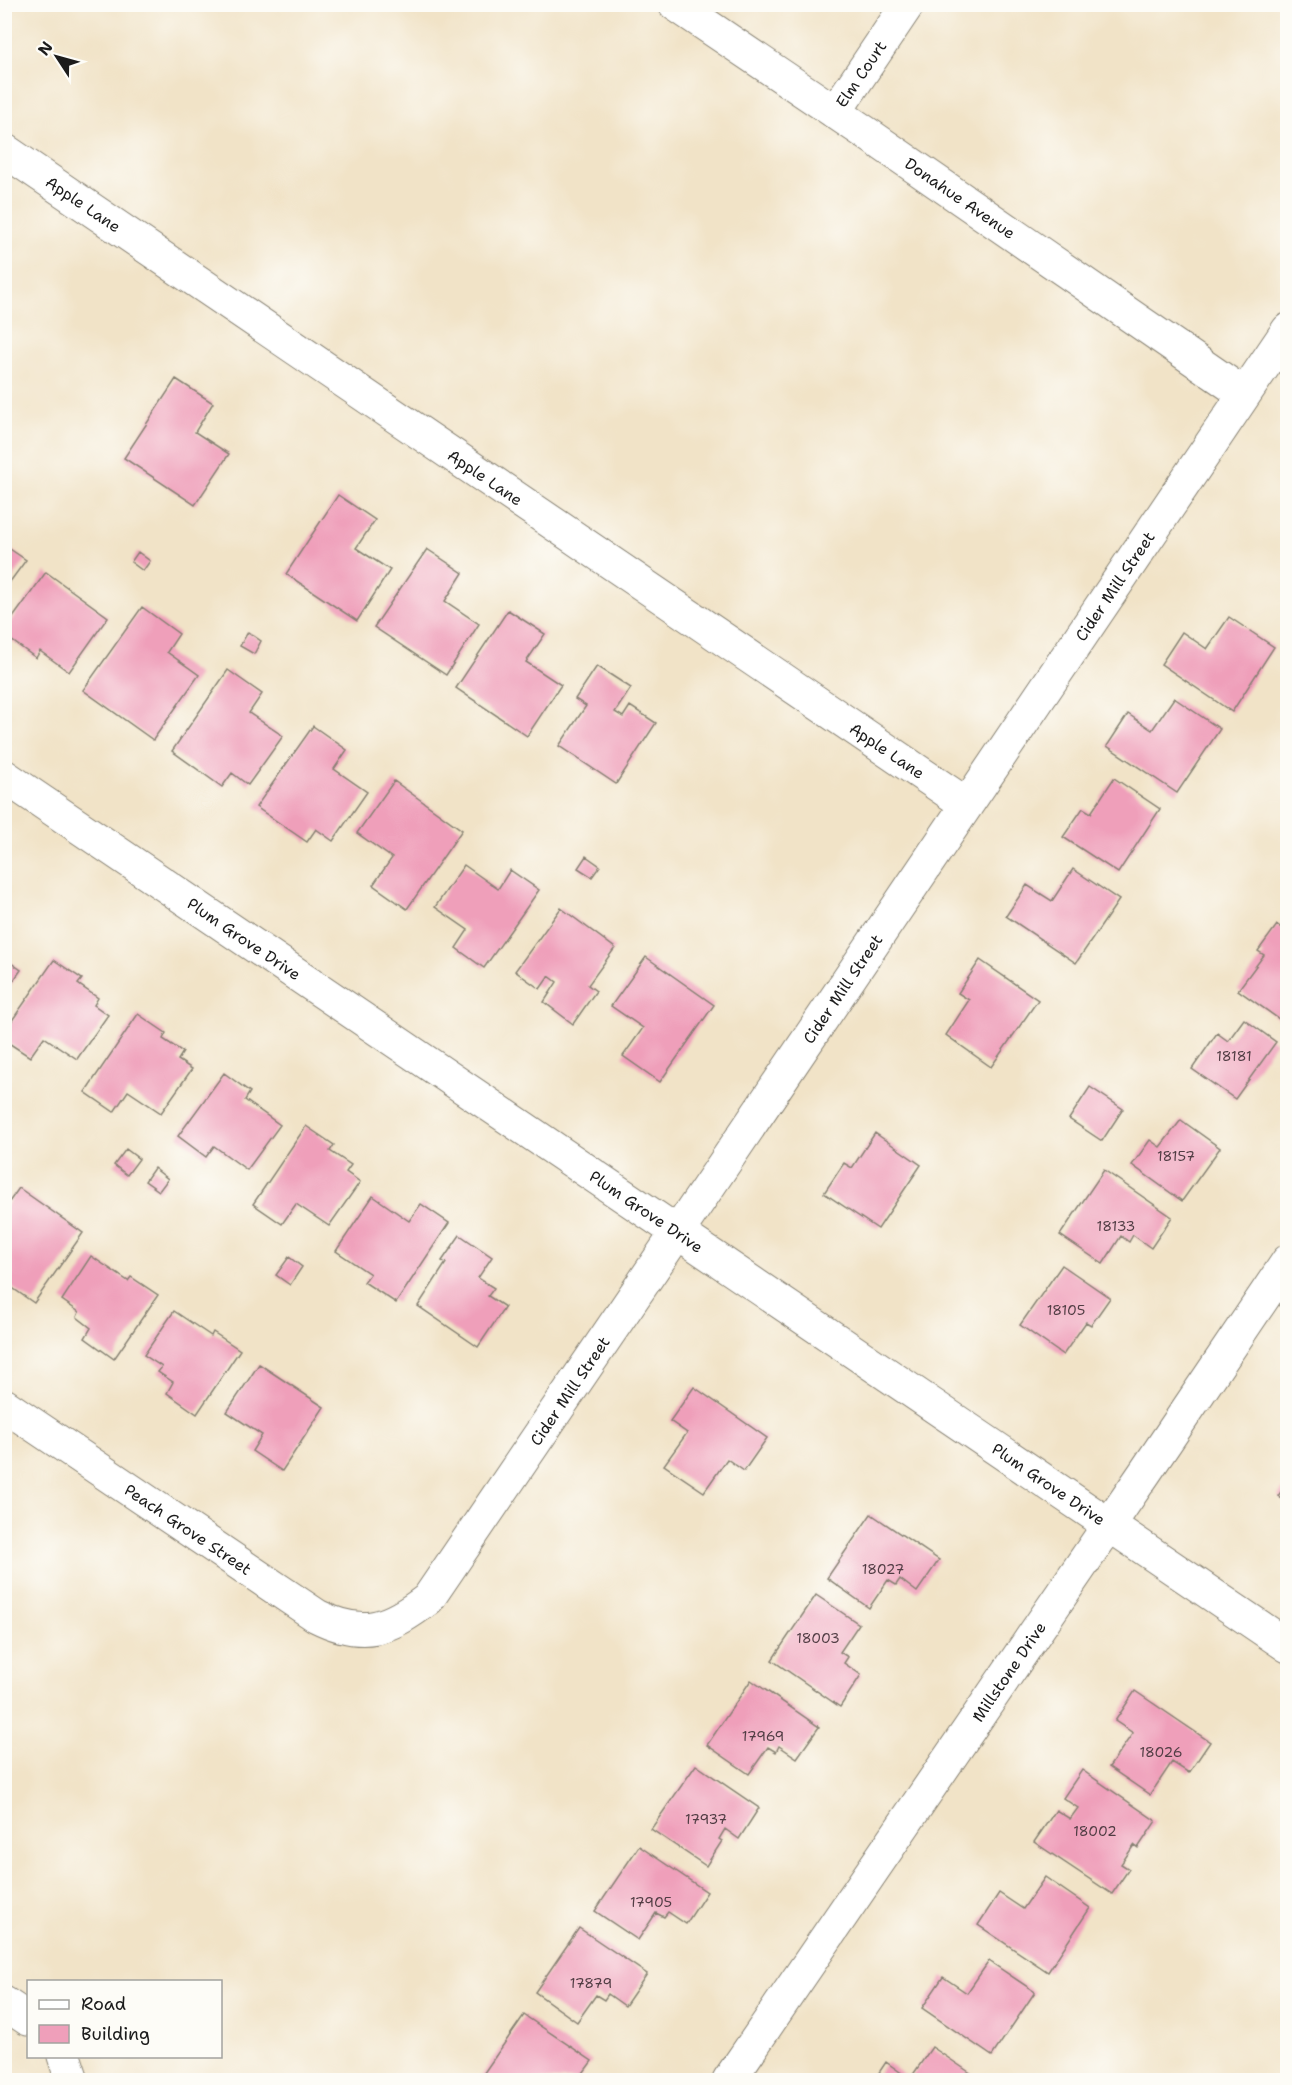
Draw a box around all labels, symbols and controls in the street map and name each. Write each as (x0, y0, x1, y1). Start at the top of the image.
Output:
north arrow (27, 27, 87, 87)
text: N (33, 37, 57, 60)
street label: Elm Court (831, 37, 891, 112)
street label: Donahue Avenue (901, 153, 1019, 244)
street label: Apple Lane (42, 171, 125, 237)
street label: Apple Lane (443, 445, 527, 511)
street label: Cider Mill Street (1071, 528, 1160, 645)
street label: Apple Lane (845, 718, 928, 784)
street label: Plum Grove Drive (183, 893, 305, 985)
street label: Cider Mill Street (798, 930, 887, 1048)
house number: 18181 (1216, 1047, 1252, 1065)
house number: 18157 (1157, 1147, 1195, 1165)
street label: Plum Grove Drive (585, 1166, 707, 1258)
house number: 18133 (1097, 1217, 1135, 1235)
house number: 18105 (1047, 1301, 1085, 1319)
street label: Cider Mill Street (525, 1332, 615, 1450)
street label: Plum Grove Drive (988, 1438, 1109, 1530)
street label: Peach Grove Street (120, 1479, 255, 1580)
house number: 18027 (862, 1560, 904, 1578)
street label: Millstone Drive (967, 1618, 1051, 1726)
house number: 18003 (796, 1629, 840, 1647)
house number: 17969 (742, 1727, 784, 1745)
house number: 18026 (1139, 1743, 1183, 1761)
house number: 17937 (685, 1810, 727, 1828)
house number: 18002 (1073, 1822, 1117, 1840)
house number: 17905 (630, 1893, 672, 1911)
house number: 17879 (570, 1974, 612, 1992)
legend (27, 1980, 222, 2058)
text: Road (81, 1992, 126, 2016)
text: Building (81, 2022, 150, 2046)

